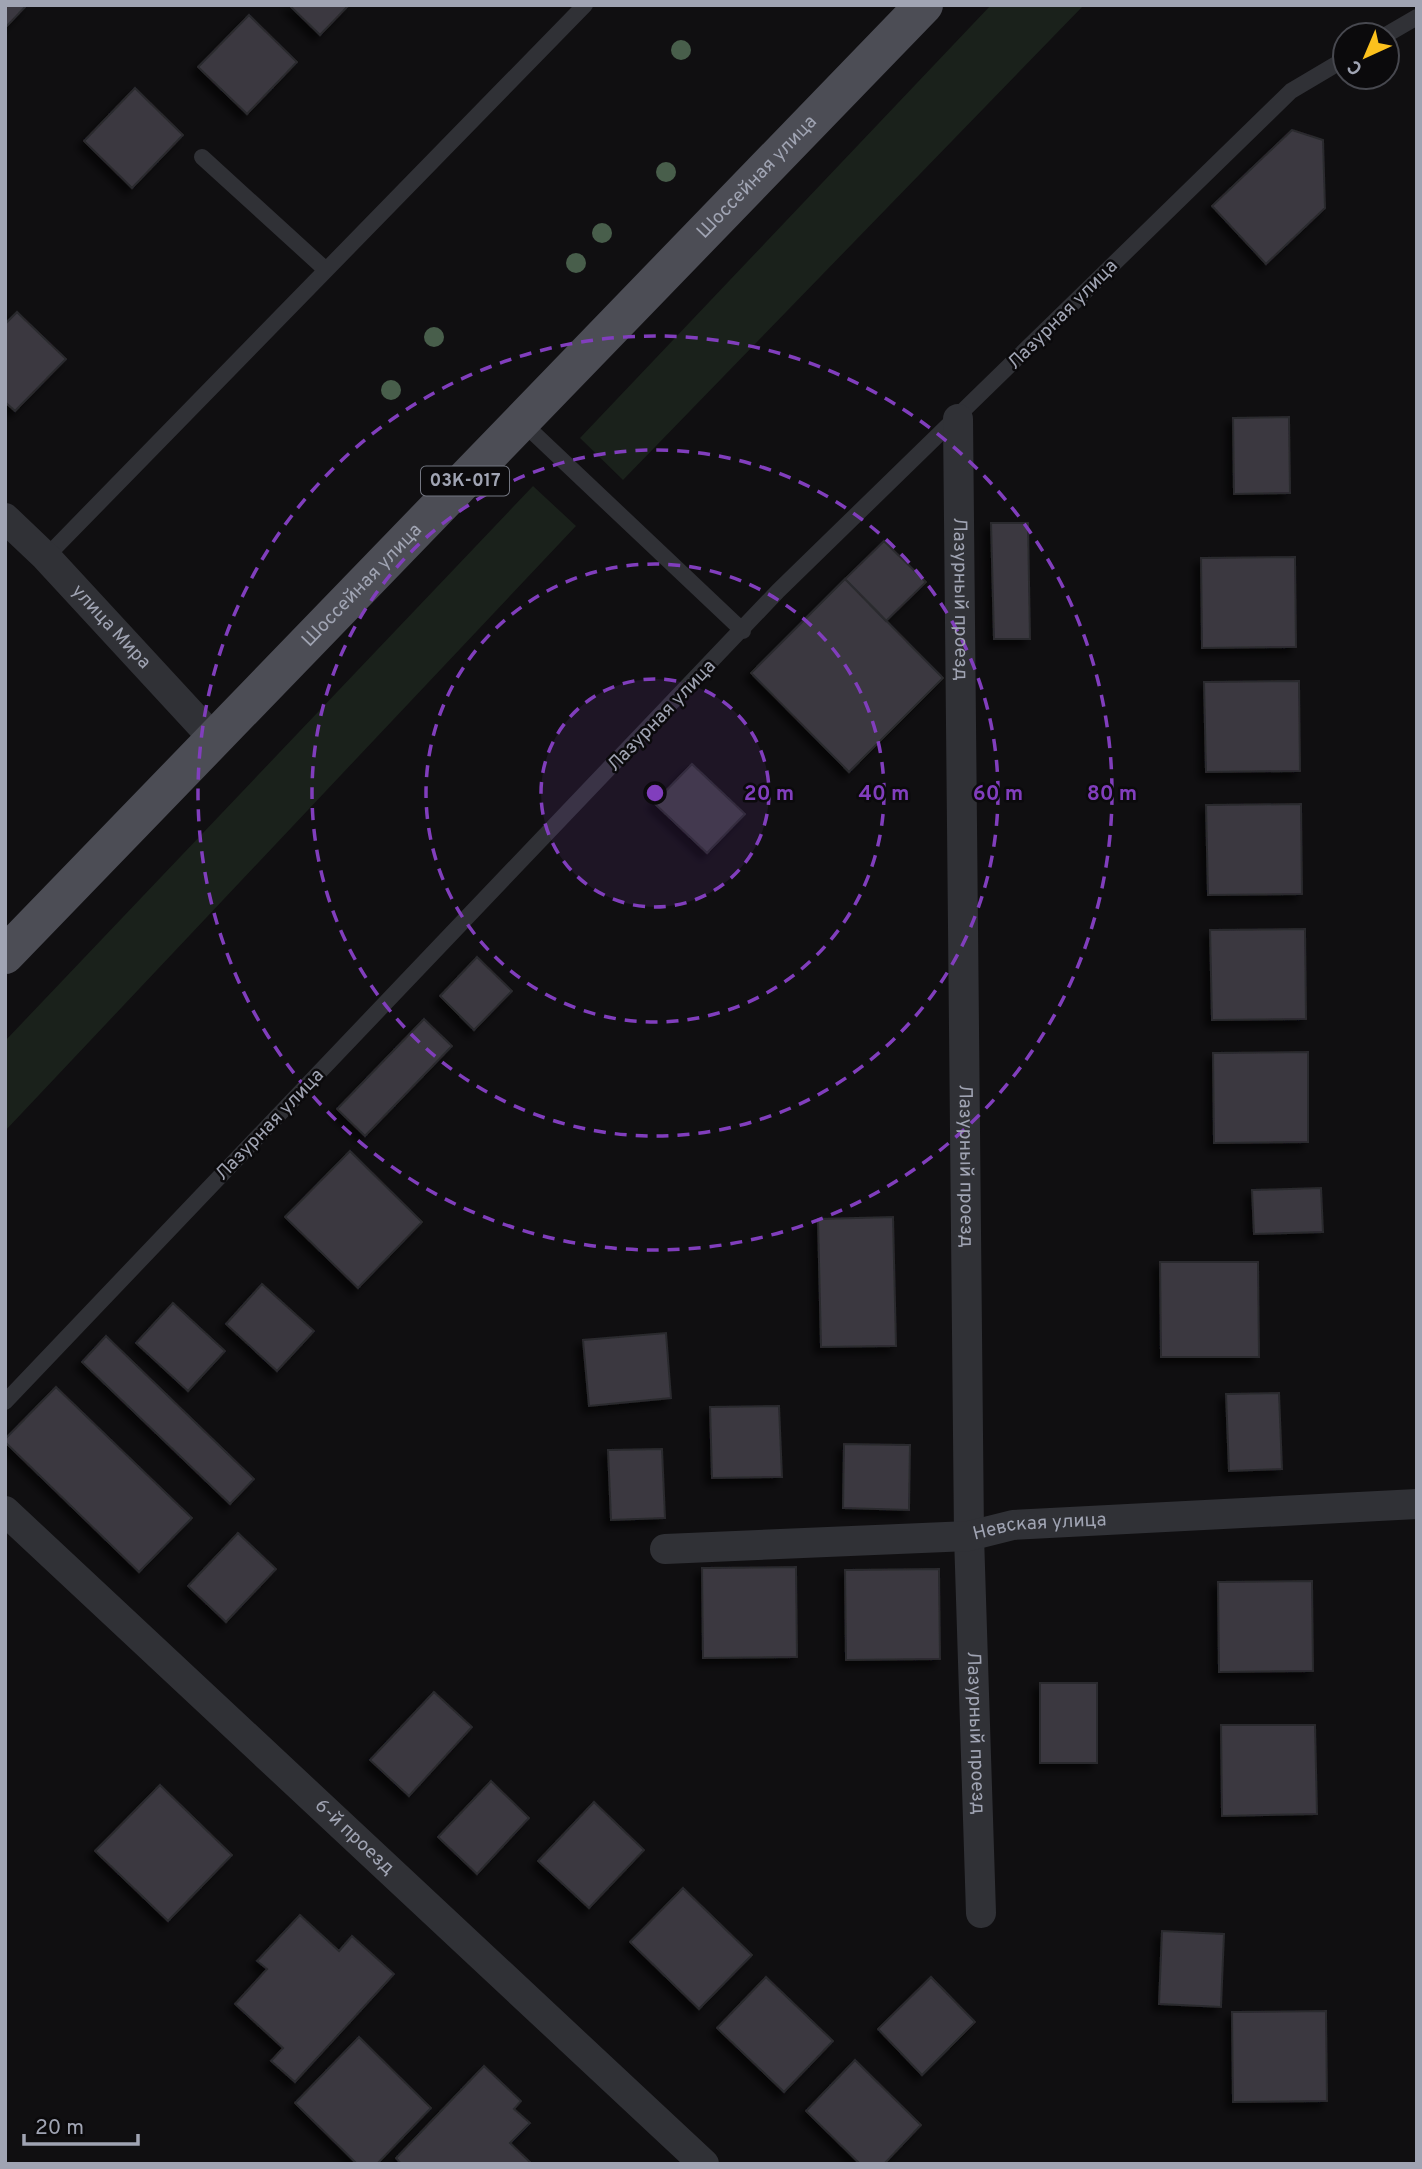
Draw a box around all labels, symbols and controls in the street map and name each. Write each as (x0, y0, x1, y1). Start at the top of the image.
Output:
north arrow (1331, 21, 1401, 91)
text: С (1343, 54, 1368, 80)
street label: Шоссейная улица (692, 110, 823, 244)
street label: Лазурная улица (1003, 255, 1123, 375)
road number: 03К-017 (421, 466, 509, 495)
street label: Лазурный проезд (947, 517, 973, 681)
street label: Шоссейная улица (297, 519, 428, 652)
street label: улица Мира (66, 580, 156, 674)
street label: Лазурная улица (602, 655, 722, 777)
centre of rings (643, 781, 667, 805)
text: 20 m (744, 781, 794, 808)
text: 40 m (859, 781, 909, 808)
text: 60 m (973, 781, 1023, 808)
text: 80 m (1087, 781, 1137, 808)
street label: Лазурная улица (210, 1064, 330, 1186)
street label: Лазурный проезд (953, 1084, 978, 1248)
street label: Невская улица (970, 1508, 1107, 1547)
street label: Лазурный проезд (961, 1651, 990, 1815)
street label: 6-й проезд (309, 1794, 399, 1880)
scale bar (24, 2102, 138, 2146)
text: 20 m (35, 2115, 84, 2142)

